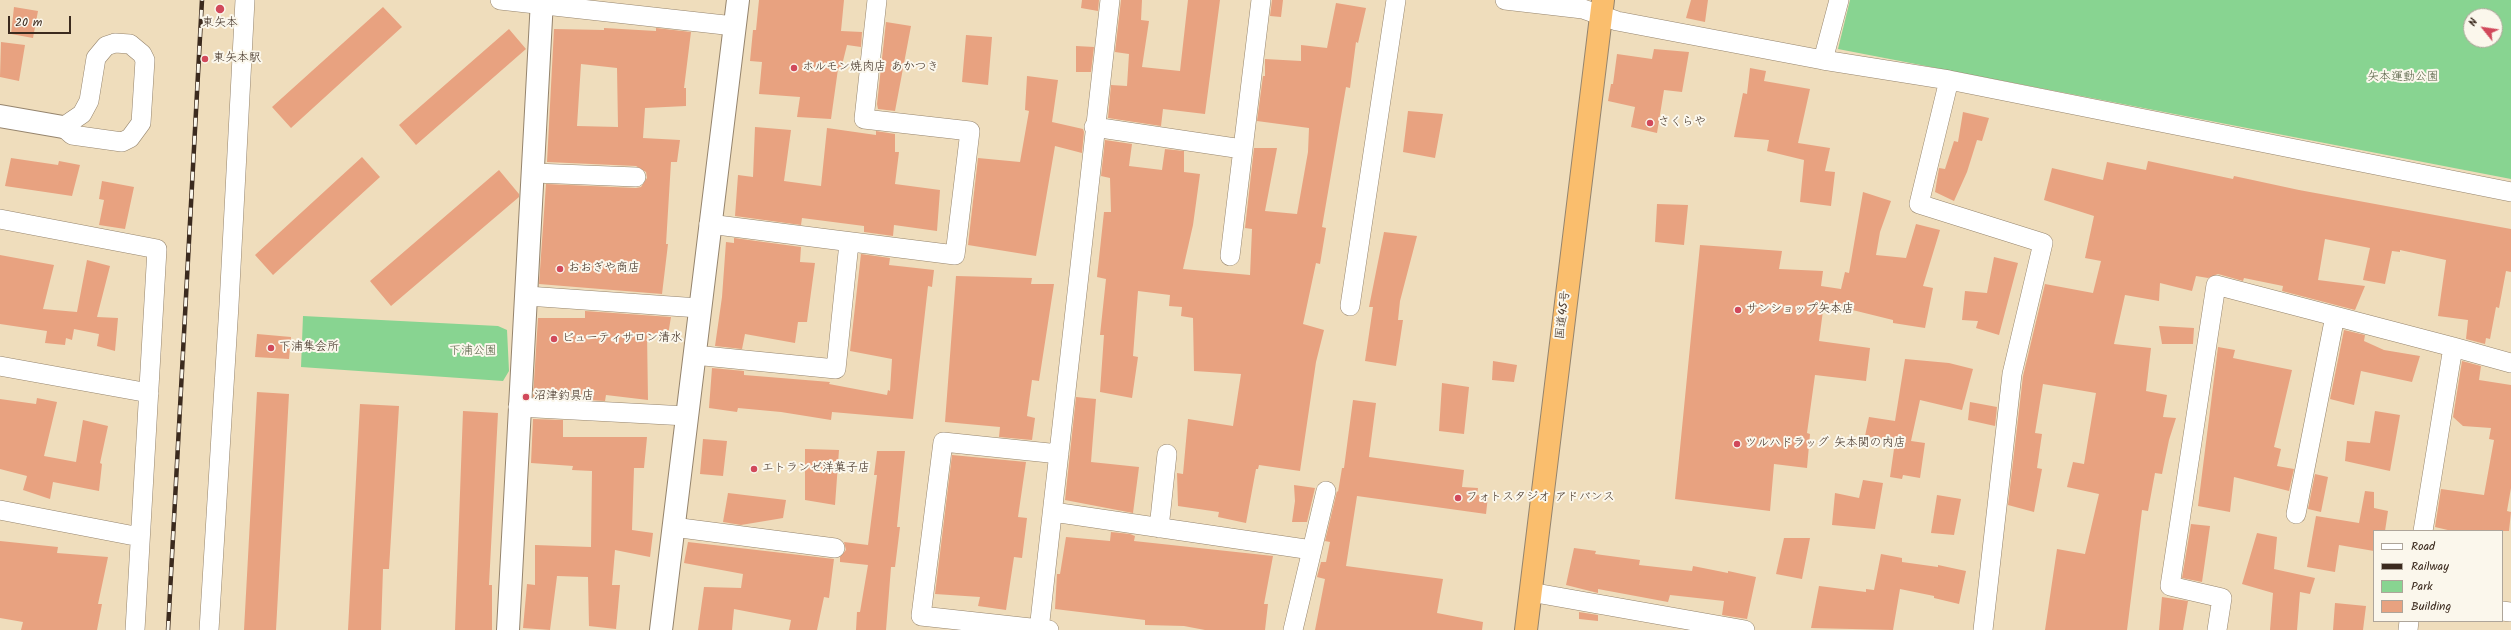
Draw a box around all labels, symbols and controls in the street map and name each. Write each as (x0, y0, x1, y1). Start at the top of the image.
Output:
marker: 東矢本 (214, 3, 226, 15)
scale bar (10, 8, 73, 34)
north arrow (2463, 8, 2503, 48)
text: 20 m (15, 13, 42, 32)
text: N (2464, 15, 2483, 30)
place label: 東矢本 (202, 17, 238, 31)
place label: 東矢本駅 (213, 52, 261, 66)
marker: 東矢本駅 (200, 54, 210, 64)
place label: ホルモン焼肉店 あかつき (802, 61, 939, 75)
marker: ホルモン焼肉店 あかつき (789, 63, 799, 73)
park label: 矢本運動公園 (2367, 71, 2439, 85)
place label: さくらや (1658, 116, 1706, 130)
marker: さくらや (1645, 118, 1655, 128)
place label: おおぎや商店 (568, 262, 640, 276)
marker: おおぎや商店 (555, 264, 565, 274)
street label: 国道45号 (1554, 290, 1574, 340)
place label: サンショップ矢本店 (1746, 303, 1854, 317)
marker: サンショップ矢本店 (1733, 305, 1743, 315)
place label: ビューティサロン清水 (562, 332, 682, 346)
marker: ビューティサロン清水 (549, 334, 559, 344)
place label: 下浦集会所 (279, 341, 339, 355)
marker: 下浦集会所 (266, 343, 276, 353)
park label: 下浦公園 (449, 345, 497, 359)
place label: 沼津釣具店 (534, 390, 594, 404)
marker: 沼津釣具店 (521, 392, 531, 402)
place label: ツルハドラッグ 矢本関の内店 (1745, 437, 1906, 451)
marker: ツルハドラッグ 矢本関の内店 (1732, 439, 1742, 449)
place label: エトランゼ洋菓子店 (762, 462, 870, 476)
marker: エトランゼ洋菓子店 (749, 464, 759, 474)
place label: フォトスタジオ アドバンス (1466, 491, 1615, 505)
marker: フォトスタジオ アドバンス (1453, 493, 1463, 503)
legend (2373, 530, 2503, 622)
text: Road (2411, 537, 2435, 556)
text: Railway (2411, 557, 2449, 576)
text: Park (2411, 577, 2433, 596)
text: Building (2411, 597, 2451, 616)

